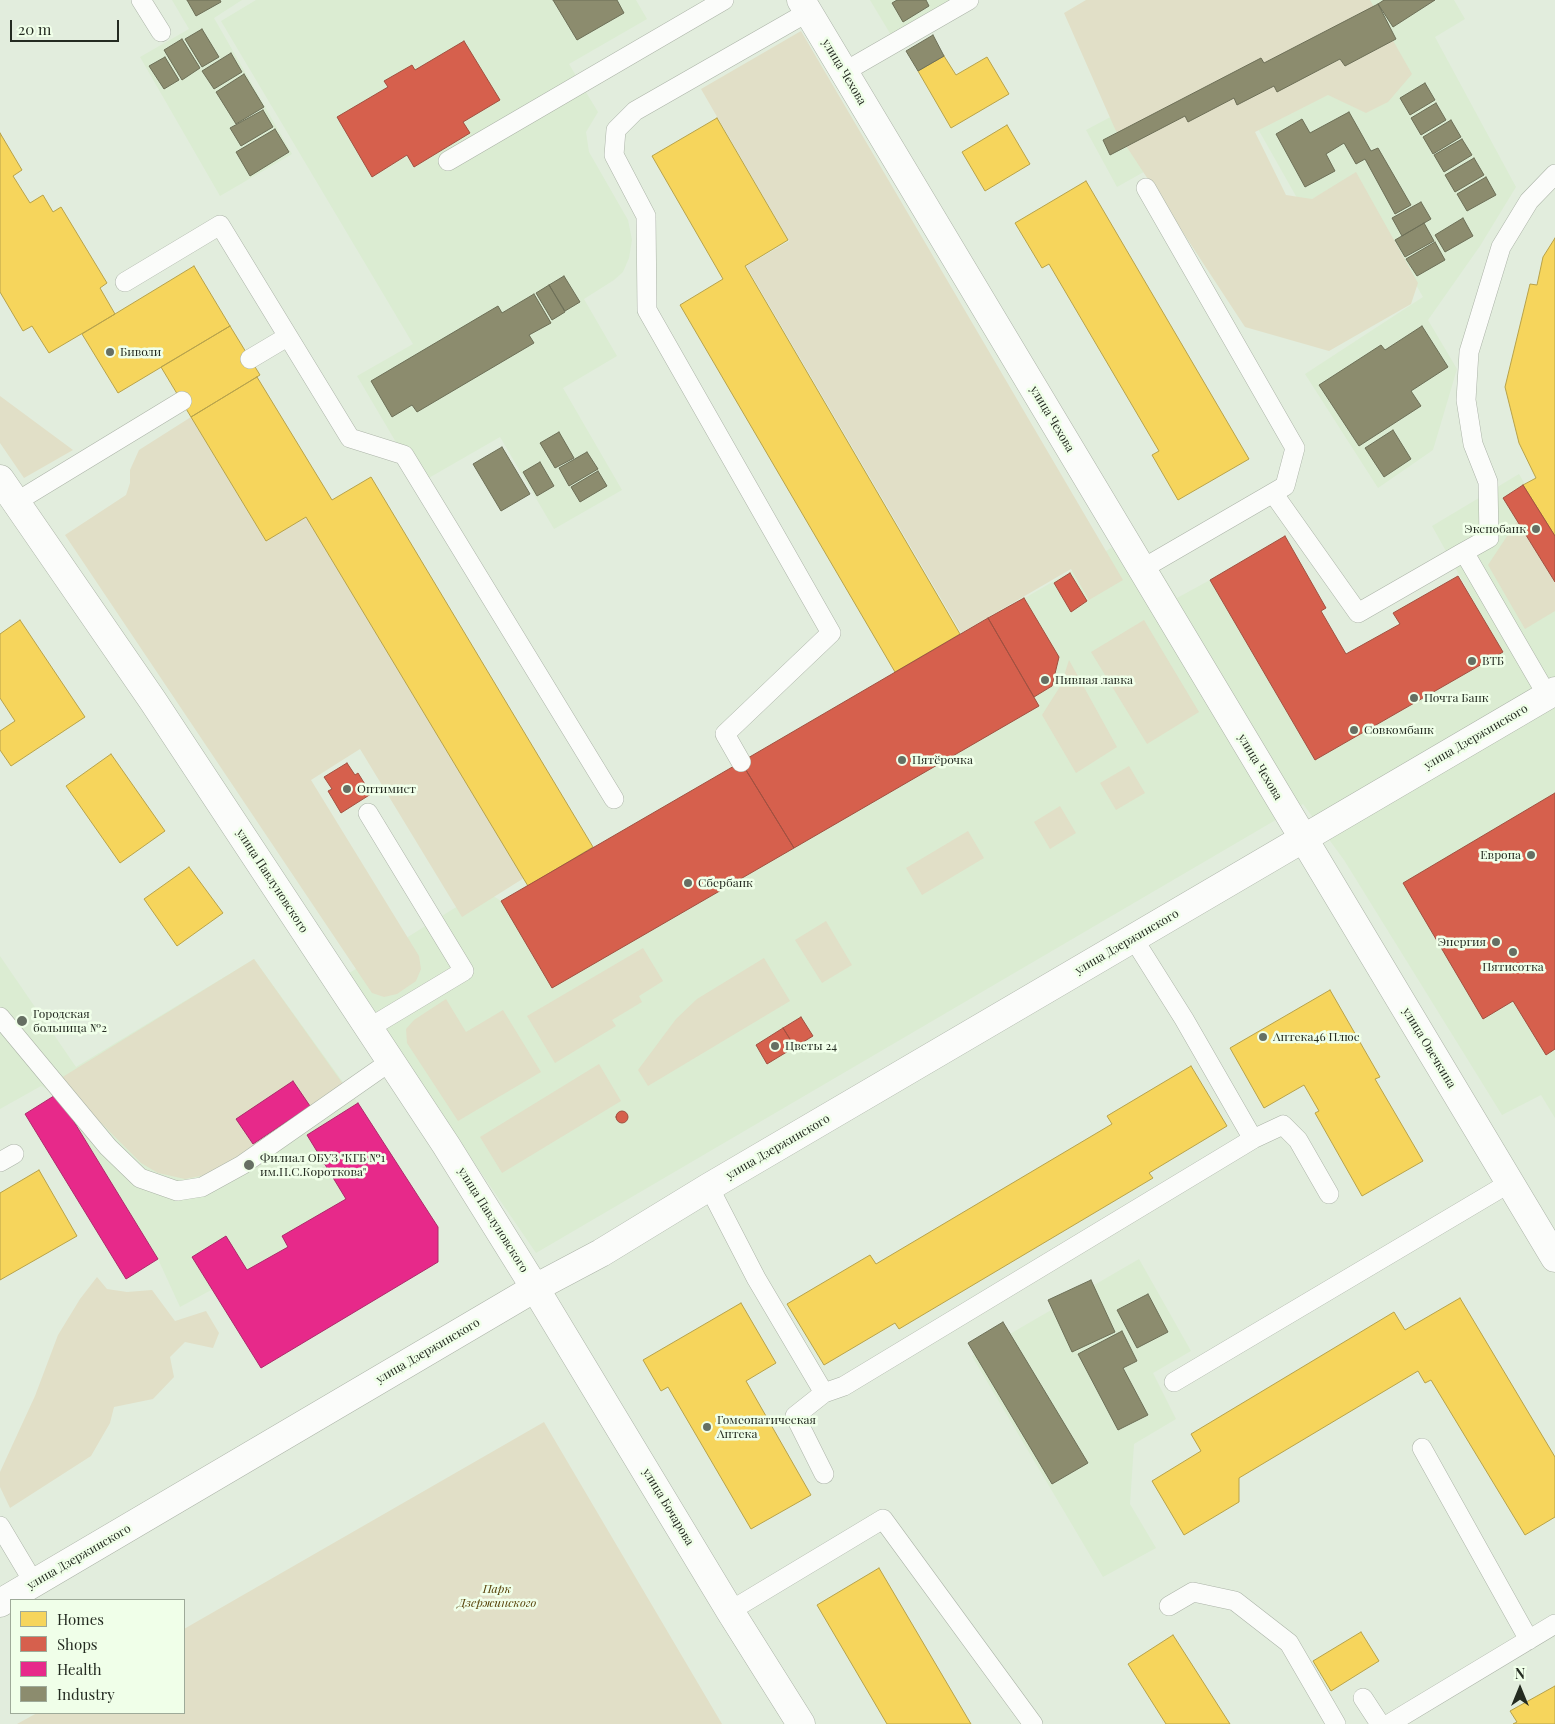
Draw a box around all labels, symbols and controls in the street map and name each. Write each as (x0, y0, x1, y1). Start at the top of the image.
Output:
scale bar (12, 10, 121, 42)
text: 20 m (18, 19, 51, 39)
street label: улица Чехова (819, 36, 869, 108)
place label: Биволи (120, 345, 161, 359)
marker: Биволи (104, 346, 116, 358)
street label: улица Чехова (1027, 383, 1077, 455)
place label: Экспобанк (1464, 522, 1526, 536)
marker: Экспобанк (1530, 523, 1542, 535)
place label: ВТБ (1482, 654, 1504, 668)
marker: ВТБ (1466, 655, 1478, 667)
place label: Пивная лавка (1055, 673, 1133, 687)
marker: Пивная лавка (1039, 674, 1051, 686)
place label: Почта Банк (1424, 691, 1489, 705)
marker: Почта Банк (1408, 692, 1420, 704)
street label: улица Дзержинского (1421, 701, 1531, 773)
place label: Совкомбанк (1364, 723, 1434, 737)
marker: Совкомбанк (1348, 724, 1360, 736)
street label: улица Чехова (1235, 731, 1285, 803)
place label: Пятёрочка (912, 753, 973, 767)
marker: Пятёрочка (896, 754, 908, 766)
place label: Оптимист (357, 782, 416, 796)
marker: Оптимист (341, 783, 353, 795)
street label: улица Павлуновского (233, 826, 311, 936)
place label: Европа (1480, 848, 1521, 862)
marker: Европа (1525, 849, 1537, 861)
place label: Сбербанк (698, 876, 753, 890)
marker: Сбербанк (682, 877, 694, 889)
street label: улица Дзержинского (1072, 906, 1182, 978)
place label: Энергия (1438, 935, 1486, 949)
marker: Энергия (1490, 936, 1502, 948)
marker: Пятисотка (1507, 946, 1519, 958)
place label: Пятисотка (1482, 960, 1544, 974)
street label: улица Овечкина (1399, 1005, 1459, 1091)
place label: Городская больница №2 (33, 1007, 107, 1035)
marker: Городская больница №2 (15, 1014, 29, 1028)
place label: Аптека46 Плюс (1273, 1030, 1360, 1044)
marker: Аптека46 Плюс (1257, 1031, 1269, 1043)
place label: Цветы 24 (785, 1039, 837, 1053)
marker: Цветы 24 (769, 1040, 781, 1052)
street label: улица Дзержинского (723, 1111, 833, 1183)
place label: Филиал ОБУЗ "КГБ №1 им.Н.С.Короткова" (260, 1151, 385, 1179)
marker: Филиал ОБУЗ "КГБ №1 им.Н.С.Короткова" (242, 1158, 256, 1172)
street label: улица Павлуновского (455, 1165, 531, 1275)
street label: улица Дзержинского (373, 1315, 483, 1387)
place label: Гомеопатическая Аптека (717, 1413, 816, 1441)
marker: Гомеопатическая Аптека (701, 1421, 713, 1433)
street label: улица Бочарова (639, 1466, 697, 1548)
street label: улица Дзержинского (24, 1521, 134, 1593)
park label: Парк Дзержинского (458, 1582, 536, 1610)
legend (10, 1599, 185, 1714)
text: Homes (57, 1609, 104, 1629)
text: Shops (57, 1634, 98, 1654)
text: Health (57, 1659, 102, 1679)
north arrow (1495, 1664, 1545, 1714)
text: N (1515, 1664, 1525, 1683)
text: Industry (57, 1684, 115, 1704)

